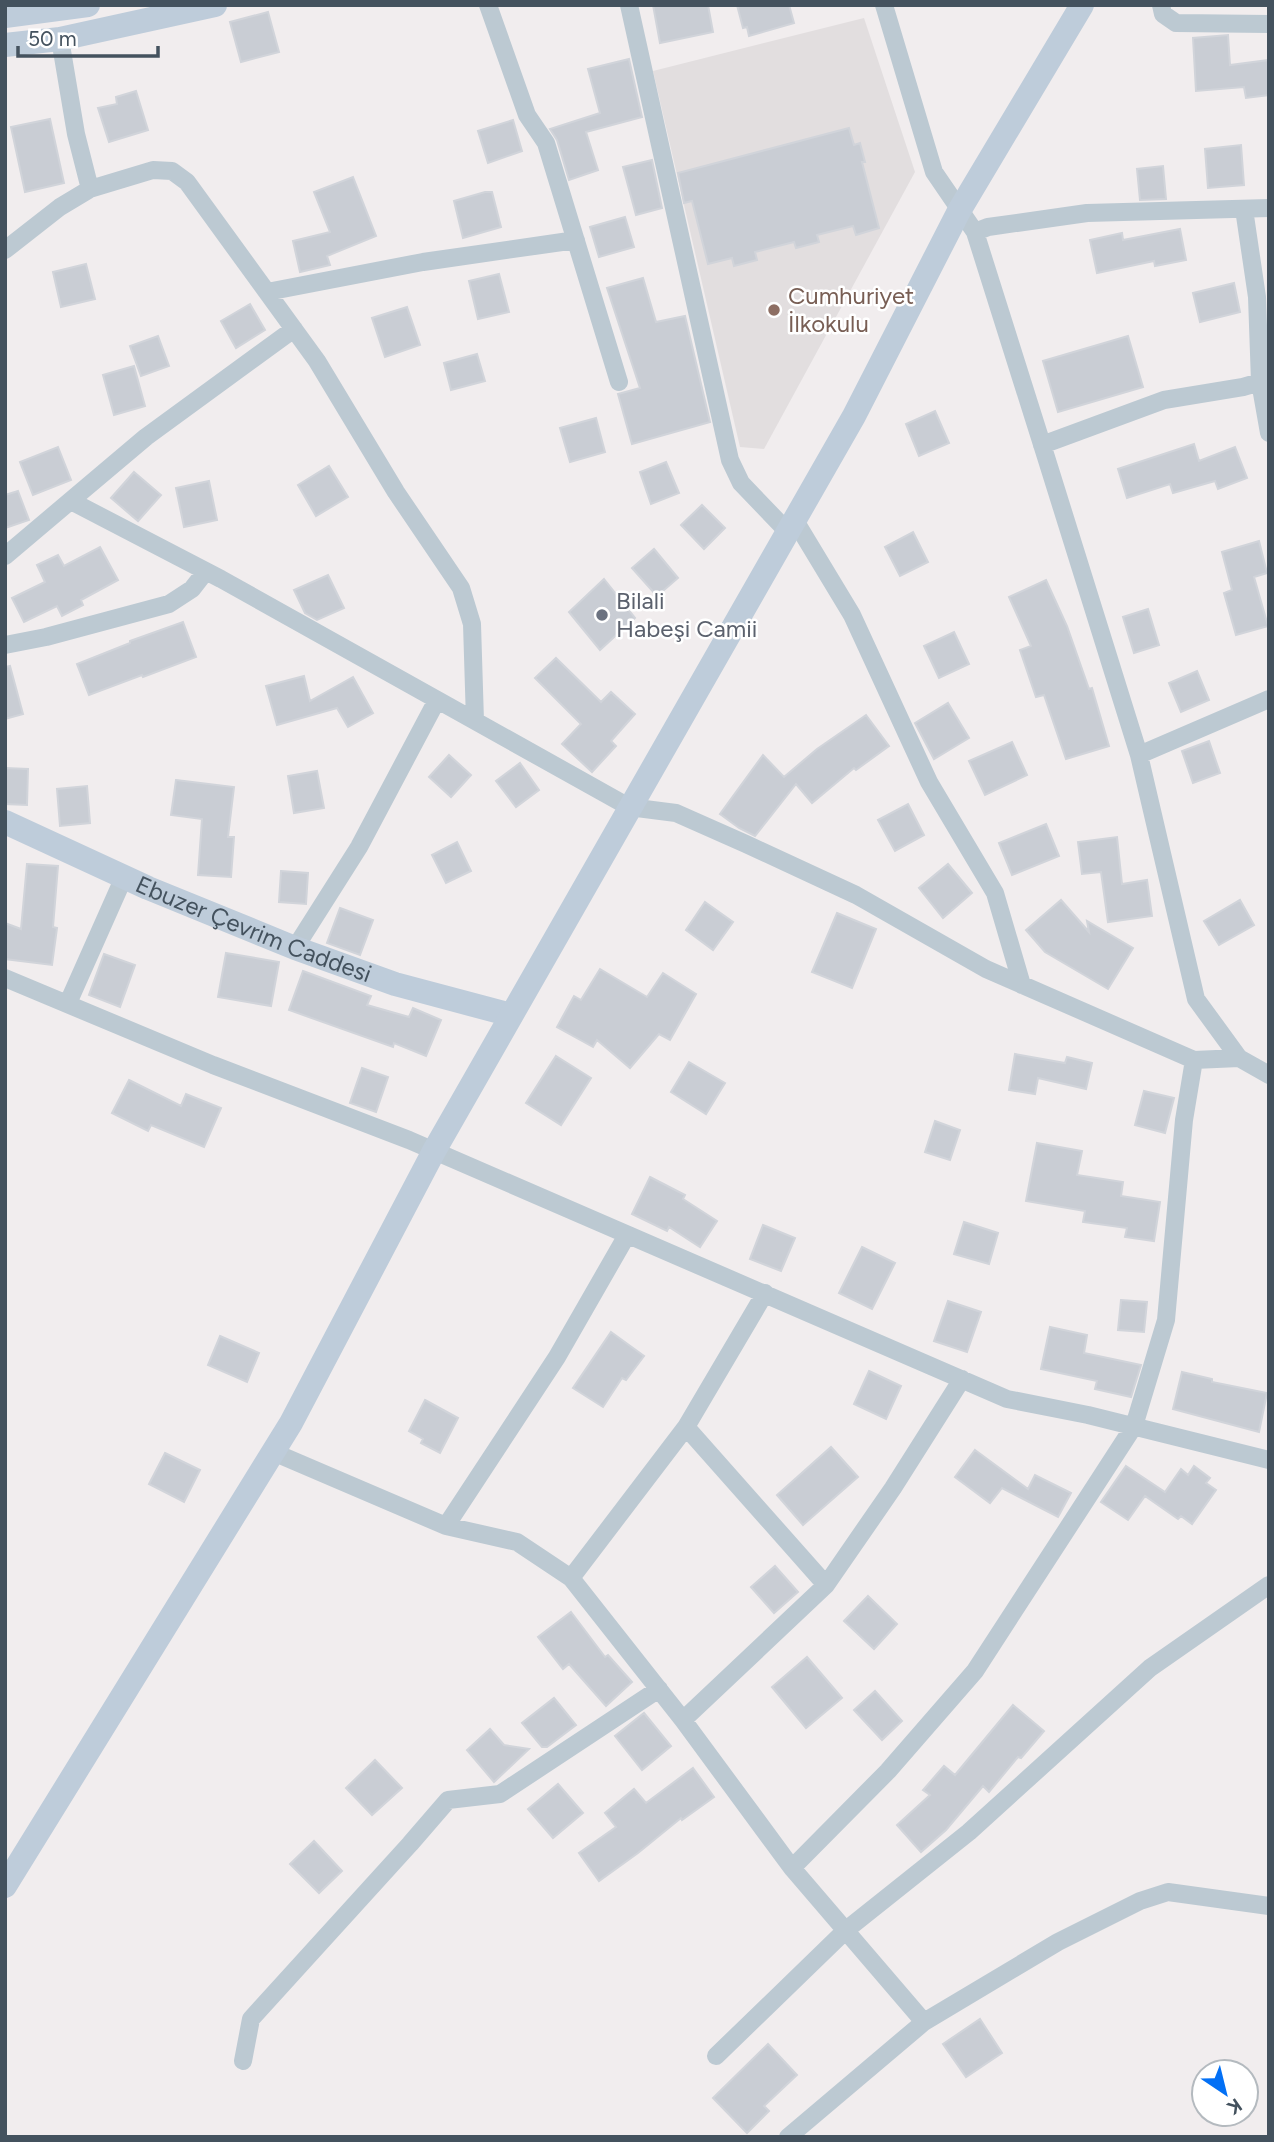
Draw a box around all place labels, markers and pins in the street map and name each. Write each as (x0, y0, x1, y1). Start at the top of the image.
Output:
place label: Cumhuriyet İlkokulu (788, 281, 914, 338)
marker: Cumhuriyet İlkokulu (766, 302, 782, 318)
place label: Bilali Habeşi Camii (616, 586, 757, 643)
marker: Bilali Habeşi Camii (594, 607, 610, 623)

